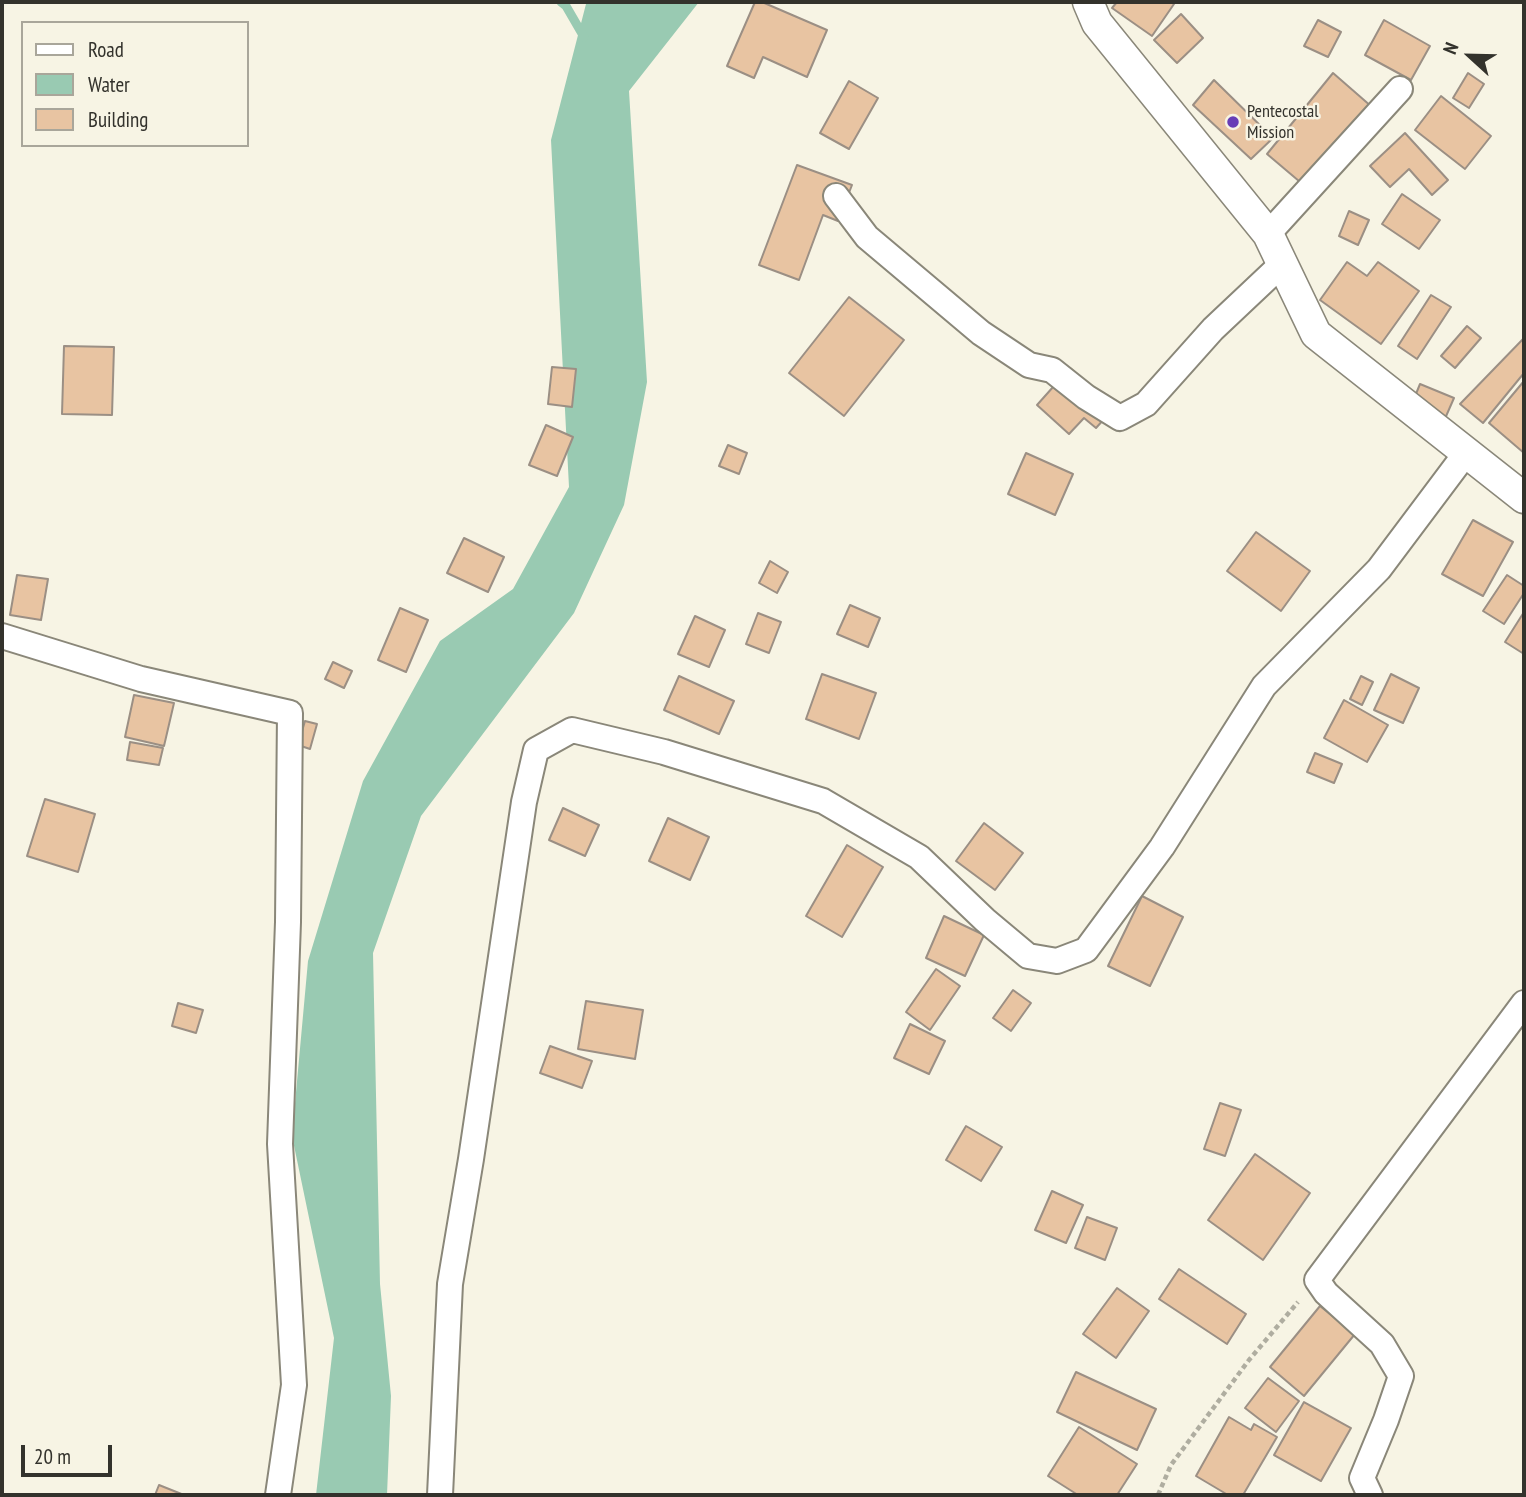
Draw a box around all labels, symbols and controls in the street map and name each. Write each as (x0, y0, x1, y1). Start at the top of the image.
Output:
legend (21, 21, 248, 147)
north arrow (1435, 21, 1505, 91)
text: Road (88, 36, 124, 63)
text: N (1437, 39, 1464, 57)
text: Water (88, 71, 130, 98)
place label: Pentecostal Mission (1247, 101, 1318, 144)
text: Building (88, 106, 148, 133)
marker: Pentecostal Mission (1225, 114, 1241, 130)
scale bar (24, 1430, 116, 1474)
text: 20 m (34, 1443, 71, 1470)

